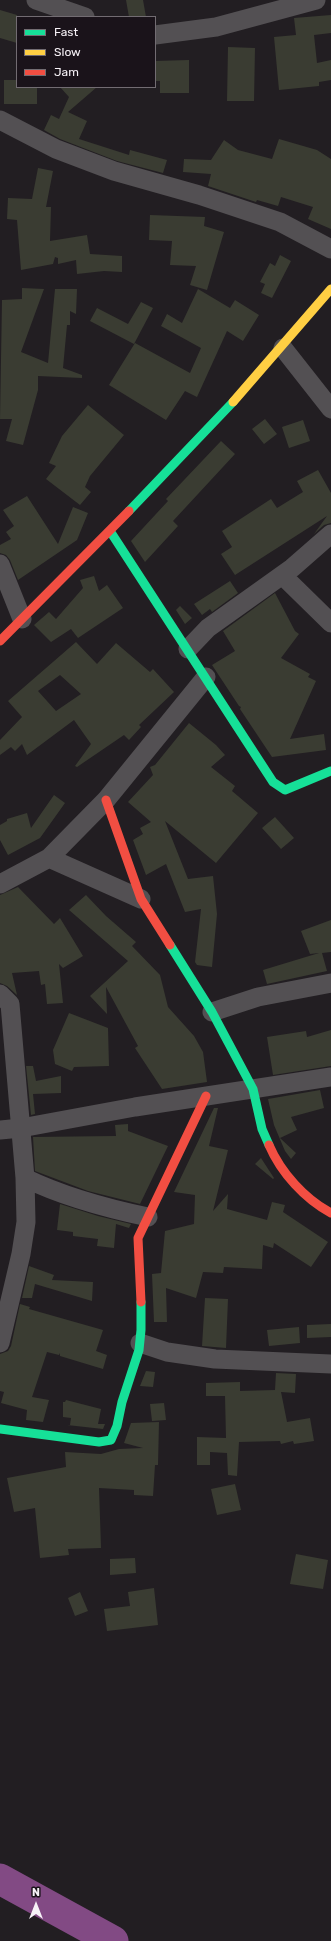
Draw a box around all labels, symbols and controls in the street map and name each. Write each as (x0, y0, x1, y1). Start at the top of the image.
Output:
legend (16, 16, 156, 88)
text: Fast (54, 25, 78, 39)
text: Slow (54, 45, 81, 59)
text: Jam (54, 65, 79, 79)
north arrow (16, 1885, 56, 1925)
text: N (32, 1886, 40, 1899)

